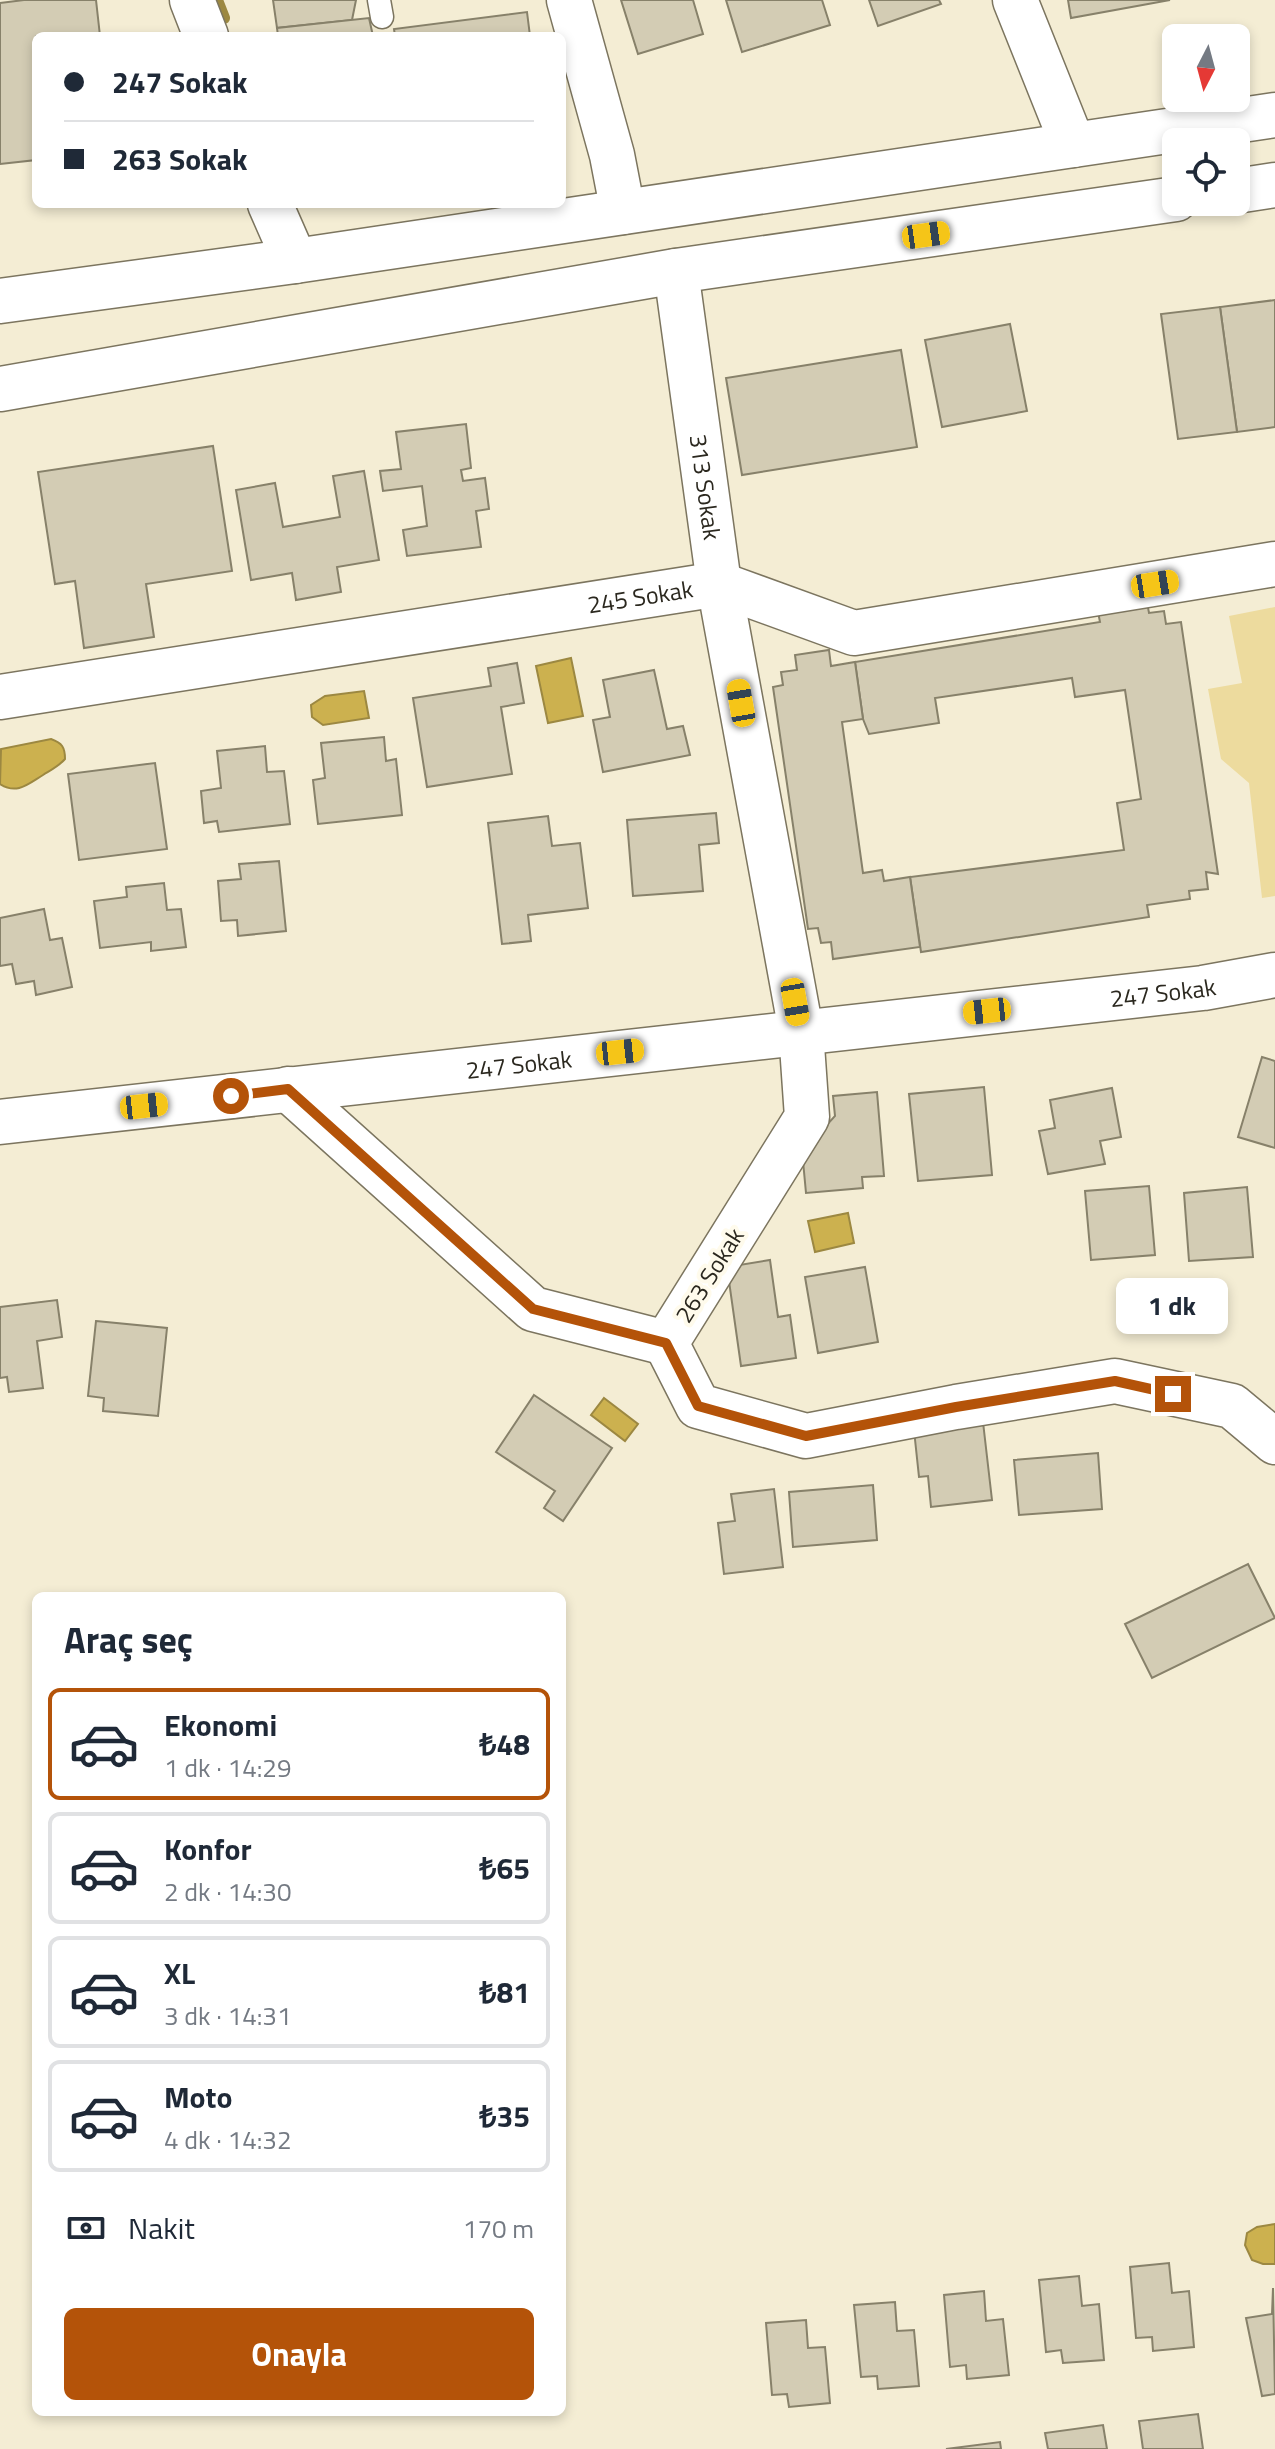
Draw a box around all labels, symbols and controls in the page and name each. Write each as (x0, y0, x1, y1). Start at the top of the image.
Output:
north arrow (1162, 24, 1250, 112)
map controls (1162, 24, 1250, 216)
text: 247 Sokak (112, 59, 248, 105)
button: locate (1162, 128, 1250, 216)
text: 263 Sokak (112, 136, 248, 182)
car (901, 220, 951, 250)
street label: 313 Sokak (681, 432, 731, 543)
car (1129, 568, 1181, 600)
street label: 245 Sokak (585, 570, 696, 622)
car (725, 677, 757, 729)
street label: 247 Sokak (1108, 968, 1219, 1016)
car (779, 976, 811, 1028)
car (962, 997, 1012, 1025)
car (595, 1038, 645, 1066)
street label: 247 Sokak (464, 1040, 574, 1088)
route start (213, 1078, 249, 1114)
car (119, 1092, 169, 1120)
street label: 263 Sokak (666, 1220, 753, 1330)
callout: 1 dk (1117, 1278, 1229, 1334)
text: 1 dk (1148, 1286, 1196, 1325)
route end (1155, 1376, 1191, 1412)
text: Araç seç (64, 1612, 193, 1667)
text: Ekonomi (164, 1702, 277, 1748)
icon: car (68, 1708, 140, 1780)
text: ₺48 (479, 1721, 530, 1767)
text: 1 dk · 14:29 (164, 1748, 291, 1787)
text: Konfor (164, 1826, 252, 1872)
icon: car (68, 1832, 140, 1904)
text: ₺65 (479, 1845, 530, 1891)
text: 2 dk · 14:30 (164, 1872, 291, 1911)
text: XL (164, 1950, 195, 1996)
icon: car (68, 1956, 140, 2028)
text: ₺81 (479, 1969, 530, 2015)
text: 3 dk · 14:31 (164, 1996, 291, 2035)
text: Moto (164, 2074, 232, 2120)
icon: car (68, 2080, 140, 2152)
text: ₺35 (479, 2093, 530, 2139)
text: 4 dk · 14:32 (164, 2120, 291, 2159)
text: Nakit (128, 2205, 195, 2251)
icon: cash (64, 2206, 108, 2250)
text: 170 m (463, 2209, 534, 2248)
button: Onayla (64, 2308, 534, 2400)

